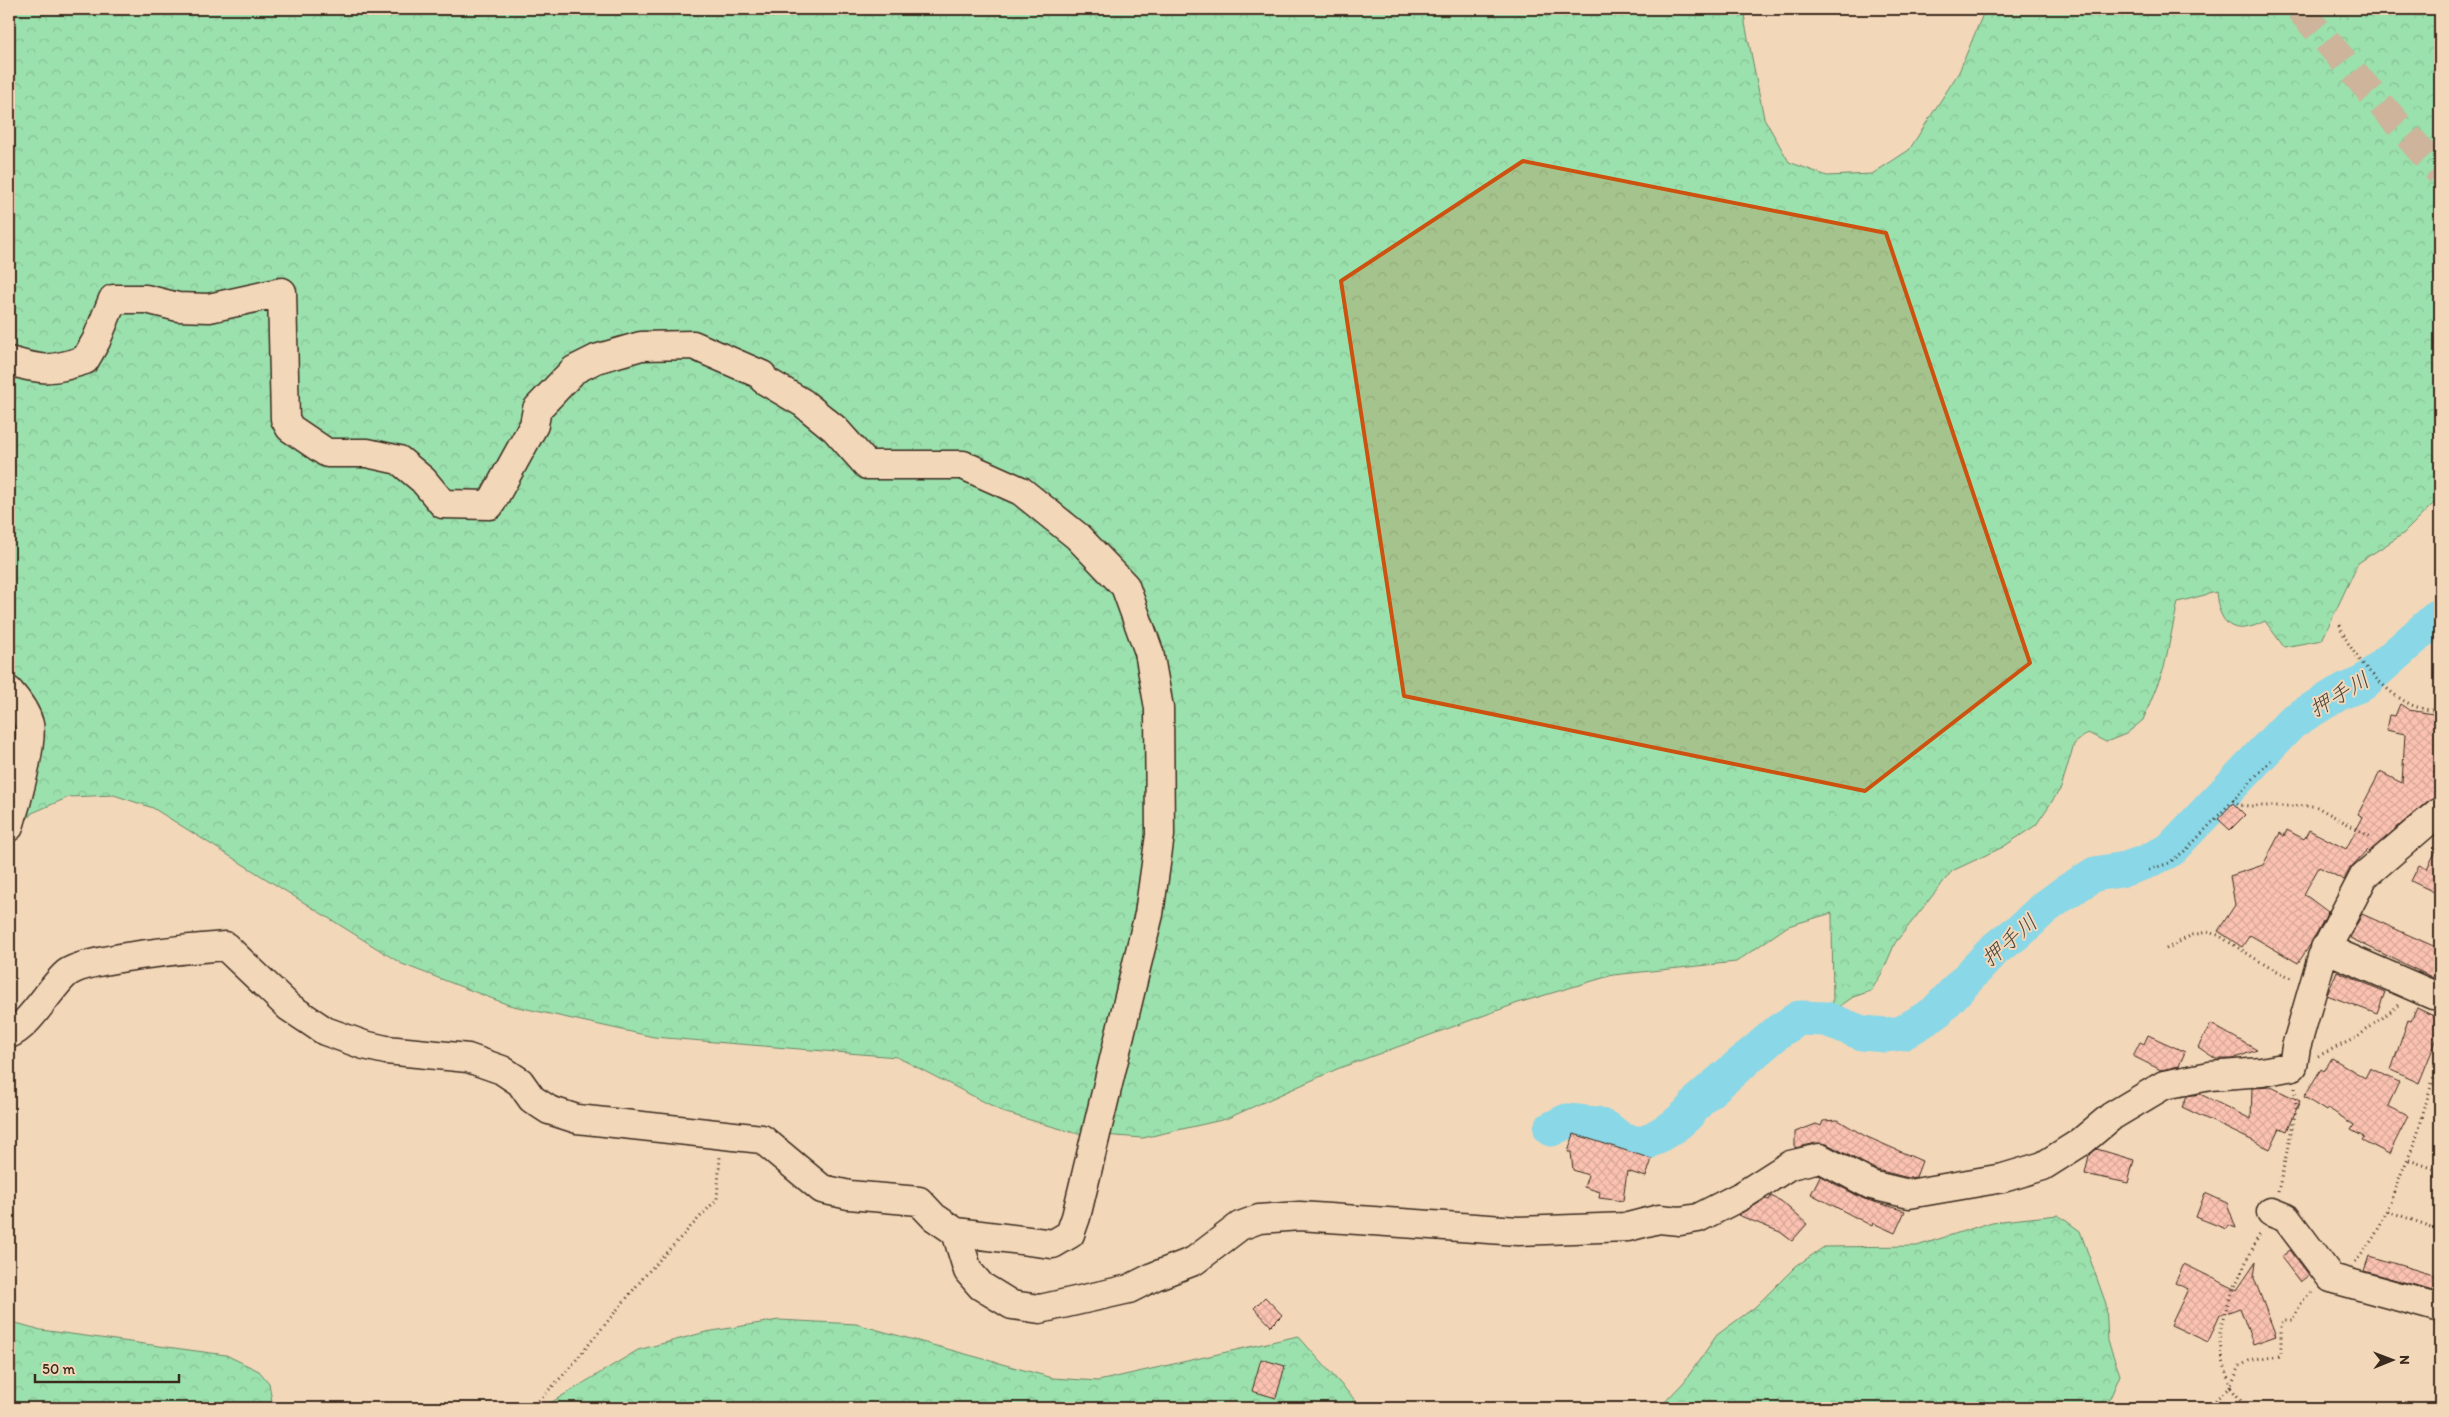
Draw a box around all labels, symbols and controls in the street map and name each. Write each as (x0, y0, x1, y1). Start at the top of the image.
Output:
water label: 押手川 (2304, 666, 2375, 723)
water label: 押手川 (1976, 909, 2043, 972)
north arrow (2366, 1334, 2416, 1384)
scale bar (35, 1352, 179, 1384)
text: N (2396, 1355, 2413, 1365)
text: 50 m (42, 1360, 75, 1378)

